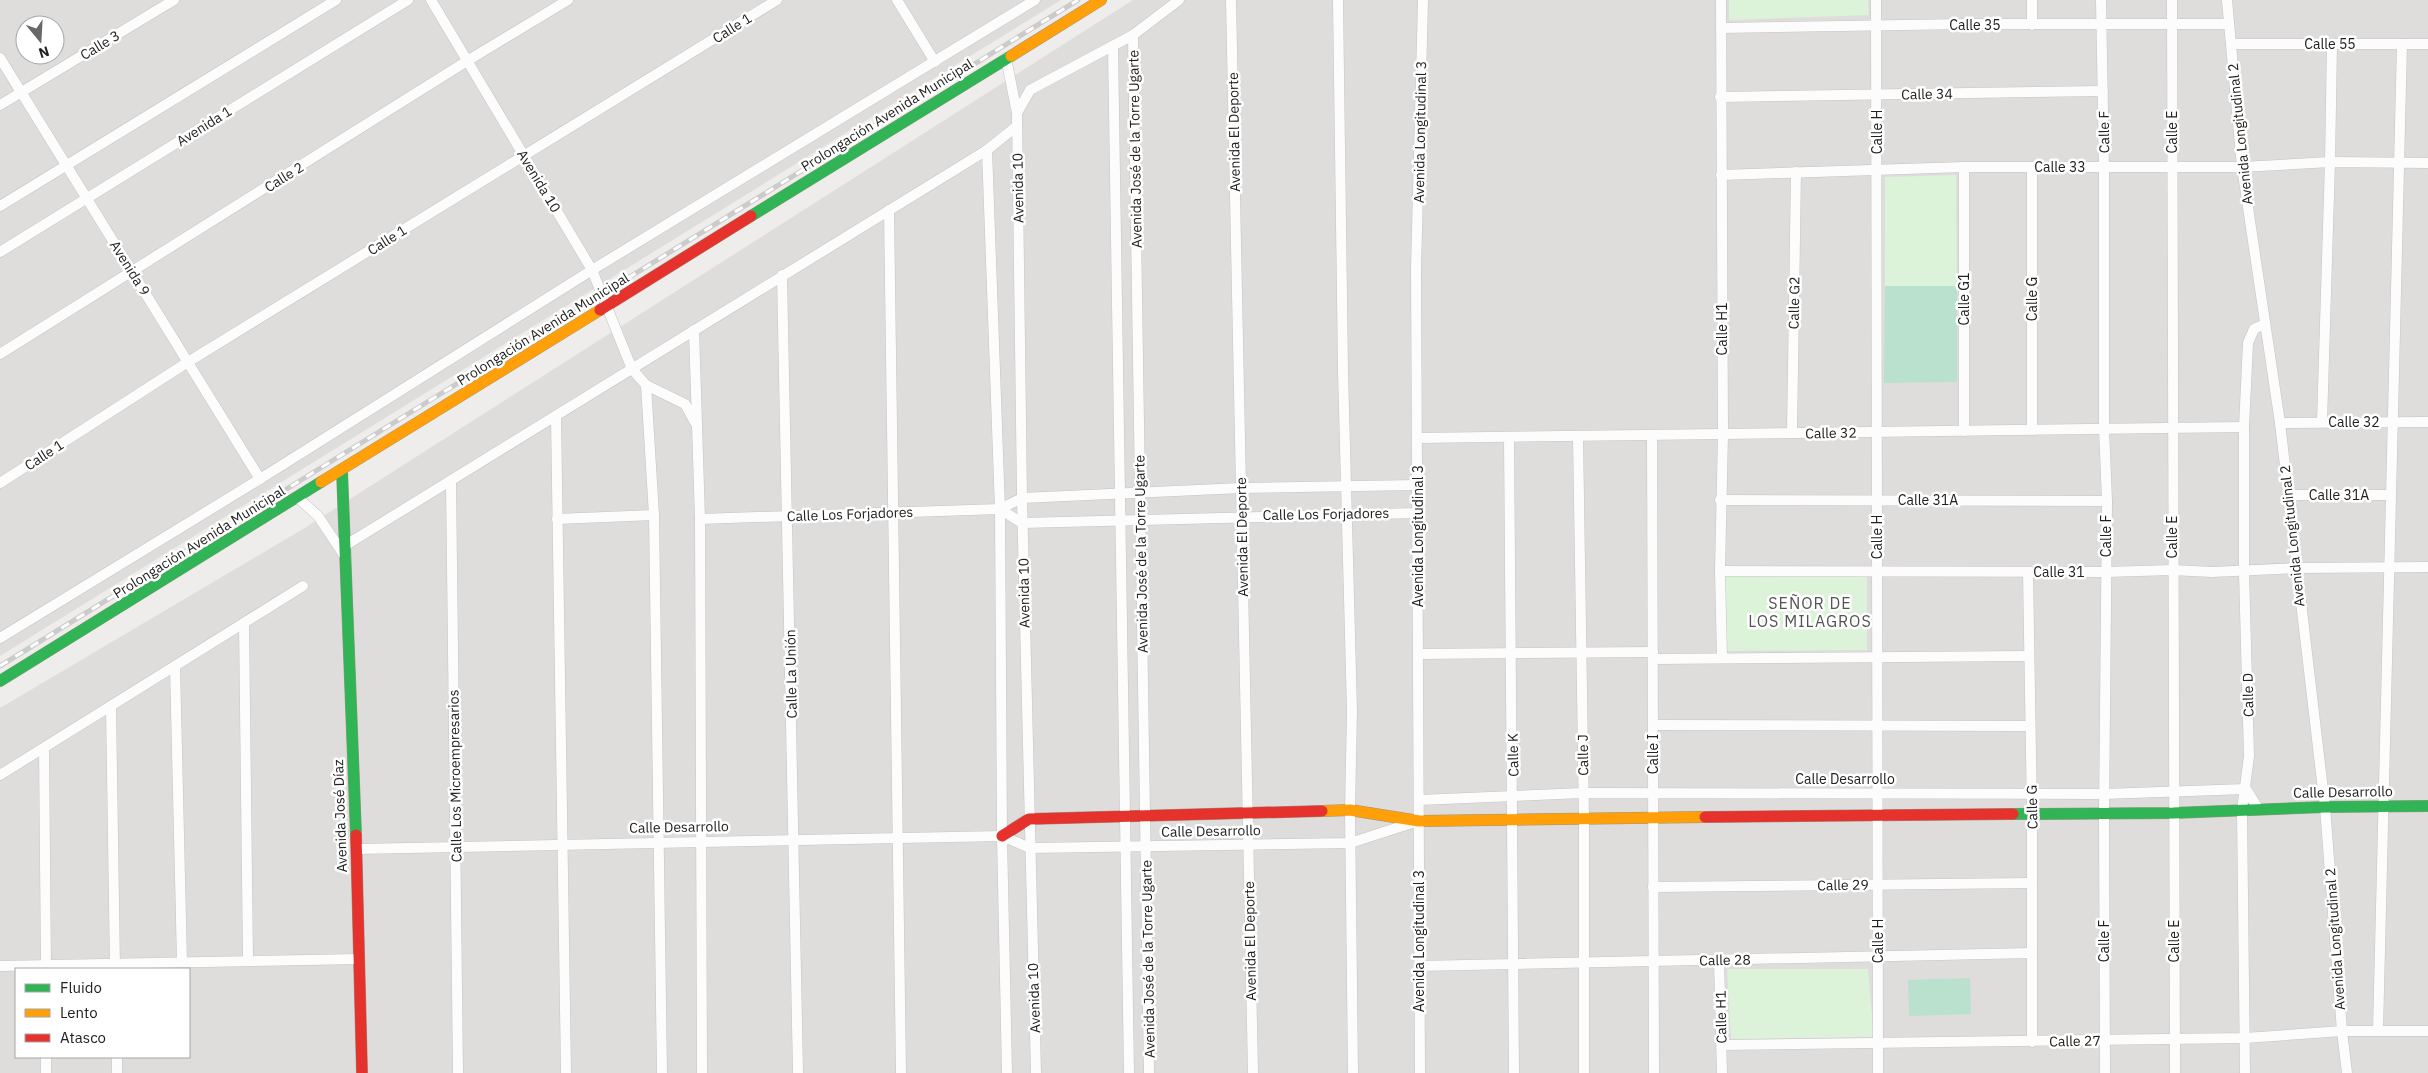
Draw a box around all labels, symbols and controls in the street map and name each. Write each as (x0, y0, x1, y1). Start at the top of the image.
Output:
street label: Calle 1 (709, 9, 755, 47)
north arrow (15, 15, 65, 65)
street label: Calle 35 (1949, 16, 2001, 34)
street label: Calle 3 (77, 26, 123, 64)
street label: Calle 55 (2304, 35, 2356, 53)
text: N (36, 42, 52, 62)
street label: Avenida José de la Torre Ugarte (1124, 50, 1146, 248)
street label: Prolongación Avenida Municipal (798, 54, 977, 176)
street label: Avenida Longitudinal 3 (1410, 61, 1430, 203)
street label: Avenida Longitudinal 2 (2224, 62, 2256, 206)
street label: Avenida El Deporte (1224, 72, 1244, 192)
street label: Calle 34 (1901, 85, 1953, 103)
street label: Avenida 1 (173, 102, 235, 150)
street label: Calle H (1868, 110, 1886, 154)
street label: Calle F (2095, 110, 2113, 153)
street label: Calle E (2163, 111, 2181, 153)
street label: Avenida 10 (513, 146, 565, 216)
street label: Avenida 10 (1008, 153, 1028, 223)
street label: Calle 2 (261, 158, 307, 196)
street label: Calle 33 (2034, 158, 2086, 176)
street label: Calle 1 (364, 221, 410, 259)
street label: Avenida 9 (106, 237, 154, 299)
street label: Prolongación Avenida Municipal (454, 268, 633, 390)
street label: Calle G1 (1955, 273, 1973, 325)
street label: Calle G2 (1785, 276, 1803, 330)
street label: Calle G (2023, 277, 2041, 321)
street label: Calle H1 (1713, 302, 1731, 356)
street label: Calle 32 (2328, 413, 2380, 431)
street label: Calle 32 (1805, 424, 1857, 442)
street label: Calle 1 (21, 436, 67, 474)
street label: Avenida José de la Torre Ugarte (1130, 455, 1152, 653)
street label: Avenida Longitudinal 2 (2276, 464, 2308, 608)
street label: Avenida Longitudinal 3 (1409, 465, 1427, 607)
street label: Avenida El Deporte (1232, 477, 1252, 597)
street label: Prolongación Avenida Municipal (110, 481, 289, 603)
street label: Calle 31A (2309, 486, 2369, 504)
street label: Calle 31A (1898, 491, 1958, 509)
street label: Calle Los Forjadores (786, 503, 914, 525)
street label: Calle Los Forjadores (1263, 504, 1390, 524)
street label: Calle H (1868, 515, 1886, 559)
street label: Calle F (2097, 515, 2115, 557)
street label: Calle E (2163, 516, 2181, 558)
street label: Avenida 10 (1014, 558, 1034, 628)
street label: Calle 31 (2033, 563, 2085, 581)
district label: SEÑOR DE LOS MILAGROS (1748, 593, 1872, 631)
street label: Calle La Unión (781, 629, 801, 719)
street label: Calle D (2239, 673, 2257, 717)
street label: Calle Los Microempresarios (444, 689, 466, 863)
street label: Calle K (1504, 733, 1522, 777)
street label: Calle J (1574, 734, 1592, 776)
street label: Calle I (1644, 734, 1662, 774)
street label: Avenida José Díaz (329, 759, 351, 873)
street label: Calle Desarrollo (1795, 770, 1895, 788)
street label: Calle Desarrollo (2293, 782, 2393, 802)
street label: Calle G (2023, 785, 2041, 829)
street label: Calle Desarrollo (629, 817, 729, 837)
street label: Calle Desarrollo (1161, 821, 1261, 841)
street label: Avenida José de la Torre Ugarte (1137, 860, 1159, 1058)
street label: Avenida Longitudinal 2 (2321, 867, 2349, 1011)
street label: Avenida Longitudinal 3 (1410, 870, 1428, 1012)
street label: Calle 29 (1817, 876, 1869, 894)
street label: Avenida El Deporte (1240, 881, 1260, 1001)
street label: Calle H (1869, 919, 1887, 963)
street label: Calle F (2095, 920, 2113, 962)
street label: Calle E (2165, 920, 2183, 962)
street label: Calle 28 (1699, 951, 1751, 969)
street label: Avenida 10 (1024, 963, 1044, 1033)
legend (15, 968, 190, 1058)
text: Fluido (60, 978, 102, 997)
street label: Calle H1 (1712, 990, 1730, 1044)
text: Lento (60, 1003, 98, 1022)
text: Atasco (60, 1028, 106, 1047)
street label: Calle 27 (2049, 1032, 2101, 1050)

